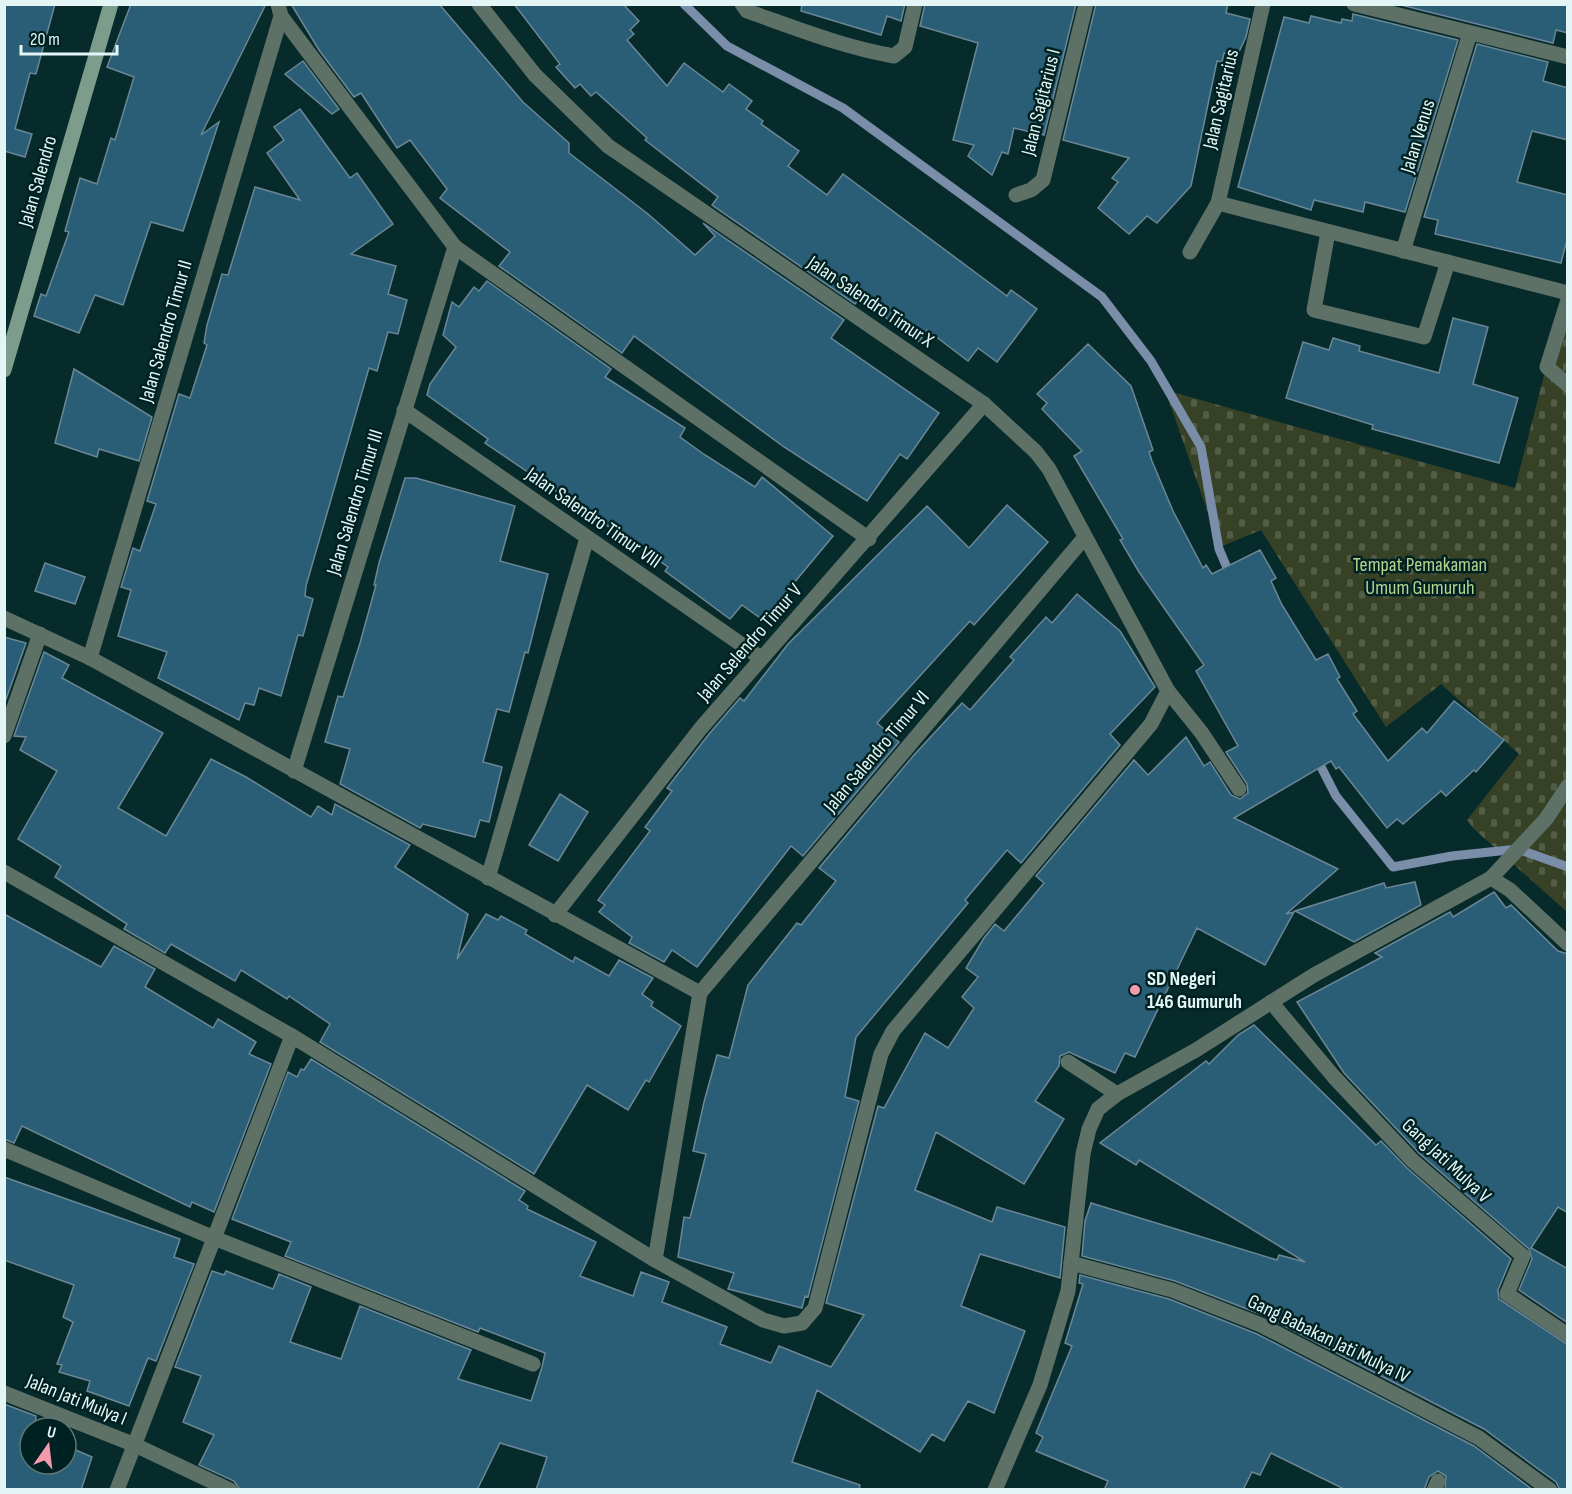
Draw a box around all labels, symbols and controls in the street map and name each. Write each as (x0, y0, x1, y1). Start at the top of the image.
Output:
scale bar (21, 18, 117, 56)
text: 20 m (30, 29, 60, 50)
street label: Jalan Sagitarius I (1016, 47, 1066, 159)
street label: Jalan Sagitarius (1198, 47, 1244, 152)
street label: Jalan Venus (1395, 97, 1440, 177)
street label: Jalan Salendro (13, 133, 62, 231)
street label: Jalan Salendro Timur X (802, 250, 939, 353)
street label: Jalan Salendro Timur II (134, 257, 198, 406)
street label: Jalan Salendro Timur III (321, 427, 388, 579)
street label: Jalan Salendro Timur VIII (520, 462, 666, 573)
park label: Tempat Pemakaman Umum Gumuruh (1353, 553, 1487, 600)
street label: Jalan Selendro Timur V (691, 579, 807, 707)
street label: Jalan Salendro Timur VI (818, 686, 935, 818)
place label: SD Negeri 146 Gumuruh (1147, 967, 1242, 1014)
marker: SD Negeri 146 Gumuruh (1128, 983, 1142, 997)
street label: Gang Jati Mulya V (1397, 1113, 1496, 1208)
street label: Gang Babakan Jati Mulya IV (1244, 1289, 1413, 1389)
street label: Jalan Jati Mulya I (22, 1369, 130, 1431)
north arrow (18, 1416, 78, 1476)
text: U (45, 1423, 58, 1443)

